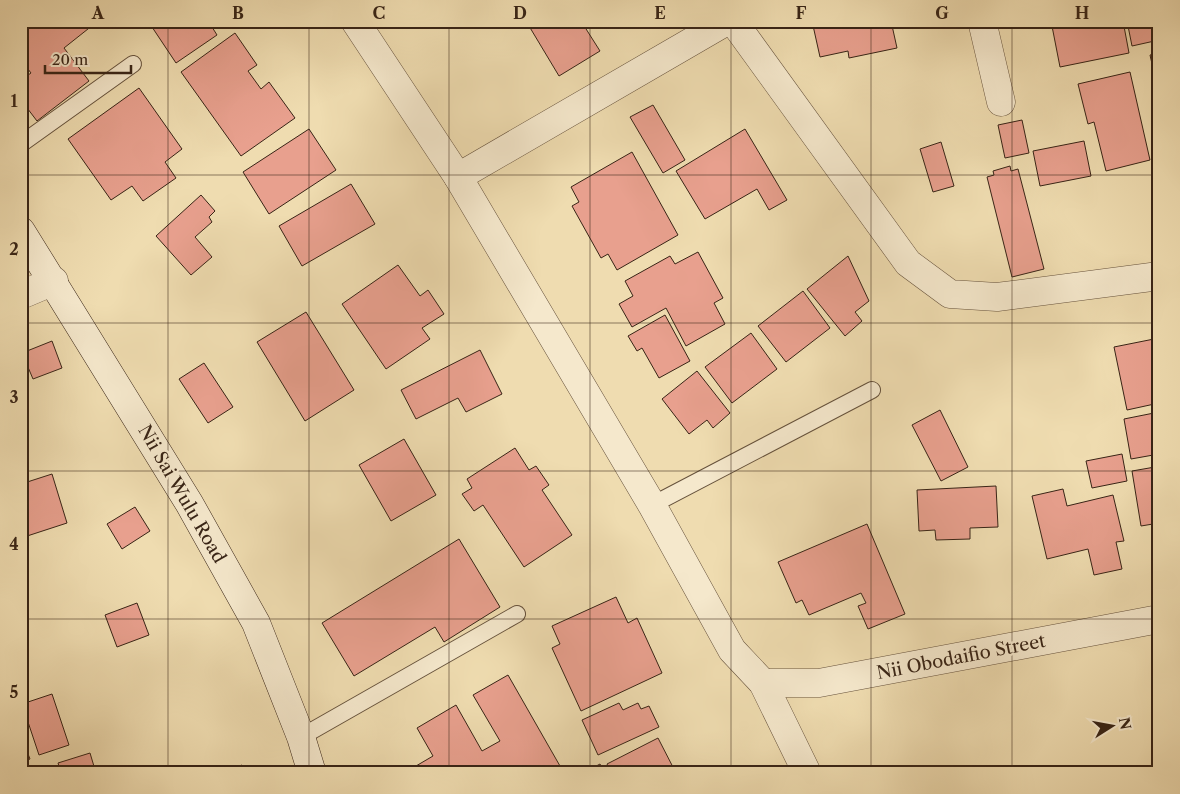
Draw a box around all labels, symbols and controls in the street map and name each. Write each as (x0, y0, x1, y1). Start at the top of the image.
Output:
text: A (91, 3, 105, 23)
text: B (232, 3, 244, 23)
text: C (373, 3, 385, 23)
text: D (513, 3, 527, 23)
text: E (654, 3, 666, 23)
text: F (796, 3, 807, 23)
text: G (935, 3, 949, 23)
text: H (1075, 3, 1089, 23)
scale bar (45, 42, 131, 74)
text: 20 m (52, 50, 88, 69)
text: 1 (10, 91, 18, 111)
text: 2 (9, 239, 19, 259)
text: 3 (9, 387, 19, 407)
street label: Nii Sai Wulu Road (134, 421, 231, 567)
text: 4 (9, 534, 19, 554)
street label: Nii Obodaifio Street (875, 630, 1048, 684)
text: 5 (10, 682, 19, 702)
north arrow (1088, 702, 1138, 752)
text: N (1115, 716, 1135, 731)

